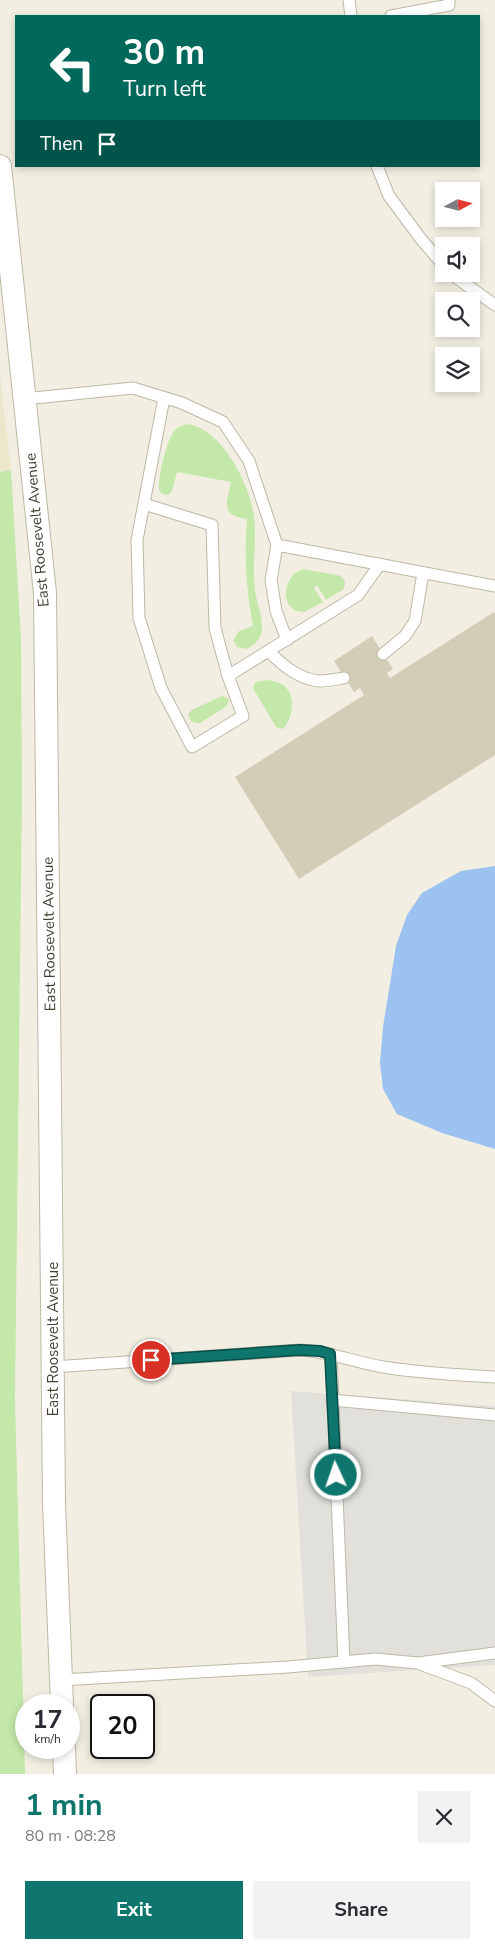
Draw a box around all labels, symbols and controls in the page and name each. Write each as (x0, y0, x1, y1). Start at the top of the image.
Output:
text: 30 m (123, 29, 205, 76)
icon: left (40, 35, 105, 100)
text: Turn left (123, 74, 206, 104)
icon: arrive (93, 130, 121, 158)
text: Then (40, 131, 83, 157)
north arrow (435, 182, 480, 228)
map controls (435, 182, 480, 392)
button: sound (435, 237, 480, 282)
button: search (435, 292, 480, 337)
button: layers (435, 347, 480, 392)
street label: East Roosevelt Avenue (20, 452, 54, 608)
street label: East Roosevelt Avenue (38, 857, 60, 1011)
street label: East Roosevelt Avenue (43, 1262, 63, 1416)
pin (130, 1339, 172, 1381)
icon: arrive (137, 1346, 165, 1374)
position arrow (309, 1448, 361, 1500)
speed limit sign: 20 (90, 1694, 155, 1759)
text: 17 (32, 1703, 63, 1737)
text: km/h (34, 1731, 61, 1747)
text: 1 min (25, 1785, 103, 1826)
button: close (418, 1791, 470, 1843)
text: 80 m · 08:28 (25, 1825, 116, 1847)
button: Exit (25, 1881, 243, 1939)
button: Share (253, 1881, 470, 1939)

